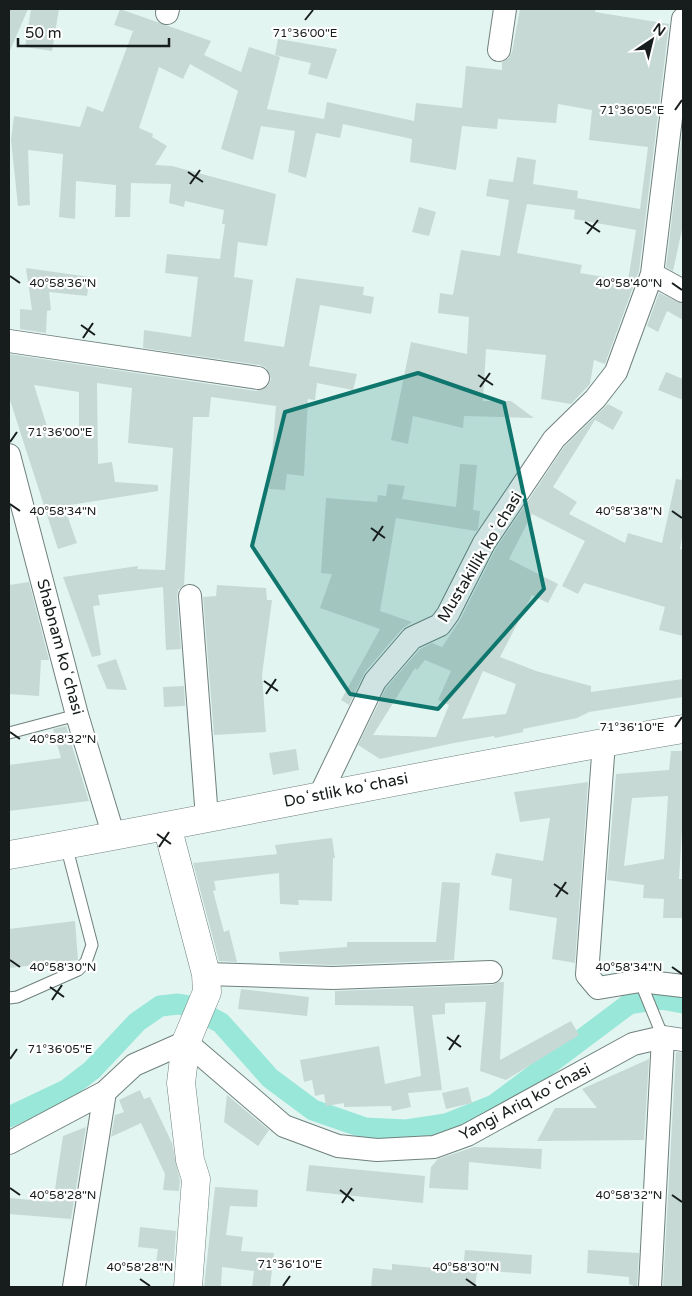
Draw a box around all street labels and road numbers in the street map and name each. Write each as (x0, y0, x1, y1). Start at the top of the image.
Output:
street label: Mustakillik koʻchasi (433, 488, 527, 626)
street label: Shabnam koʻchasi (32, 577, 88, 717)
street label: Doʻstlik koʻchasi (282, 768, 410, 812)
street label: Yangi Ariq koʻchasi (456, 1059, 594, 1145)

